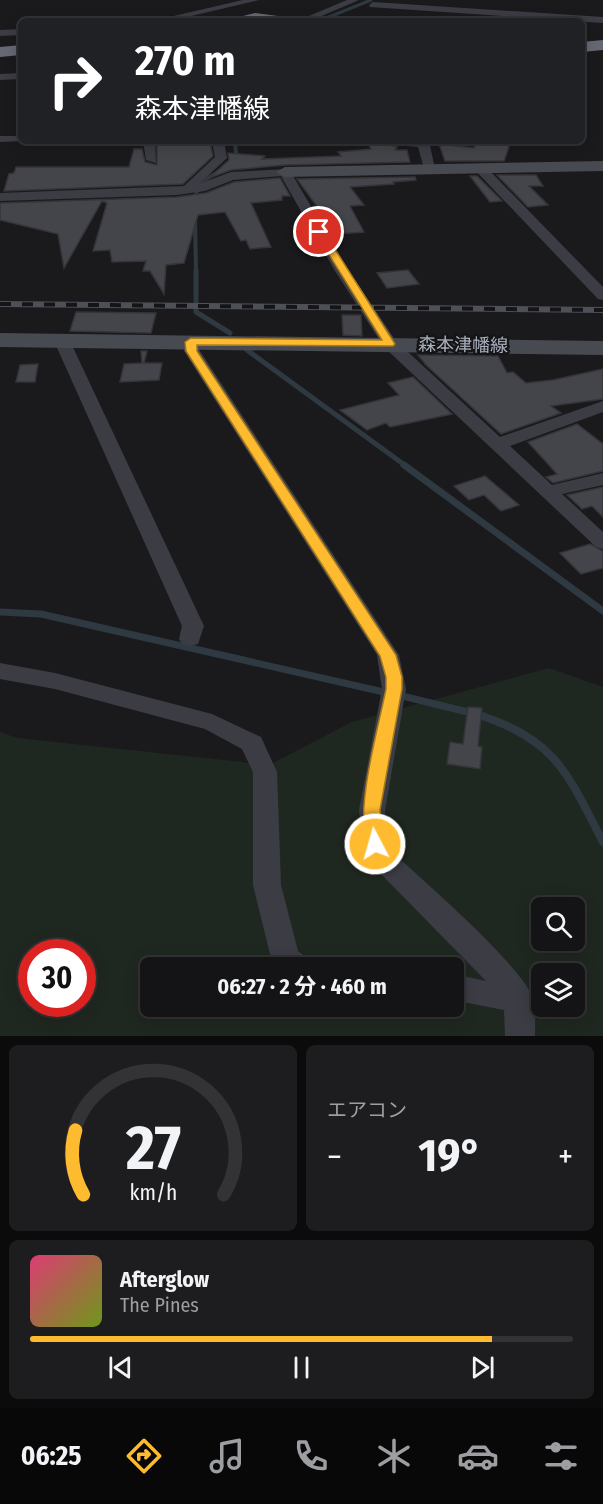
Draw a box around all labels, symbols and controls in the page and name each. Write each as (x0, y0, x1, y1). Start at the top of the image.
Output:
text: 270 m (135, 36, 235, 86)
icon: right (36, 42, 114, 120)
text: 森本津幡線 (135, 93, 270, 125)
pin (293, 206, 344, 257)
icon: arrive (302, 215, 335, 248)
street label: 森本津幡線 (418, 333, 508, 357)
position arrow (343, 812, 407, 876)
map controls (531, 897, 585, 1017)
button: search (531, 897, 585, 951)
speed limit sign: 30 (18, 939, 96, 1017)
button: layers (531, 963, 585, 1017)
text: 06:27 · 2 分 · 460 m (217, 973, 387, 1000)
text: エアコン (327, 1098, 407, 1122)
text: 27 (124, 1111, 181, 1186)
text: 19° (418, 1129, 482, 1183)
text: − (327, 1137, 342, 1177)
text: + (558, 1137, 573, 1177)
text: km/h (129, 1180, 177, 1206)
text: Afterglow (120, 1266, 209, 1293)
text: The Pines (120, 1293, 199, 1317)
icon: previous (104, 1351, 137, 1384)
icon: pause (285, 1351, 318, 1384)
icon: next (466, 1351, 499, 1384)
icon: directions (123, 1435, 165, 1477)
icon: music (206, 1435, 248, 1477)
icon: phone (290, 1435, 332, 1477)
icon: climate (373, 1435, 415, 1477)
icon: car (457, 1435, 499, 1477)
icon: filters (540, 1435, 582, 1477)
text: 06:25 (21, 1440, 82, 1472)

